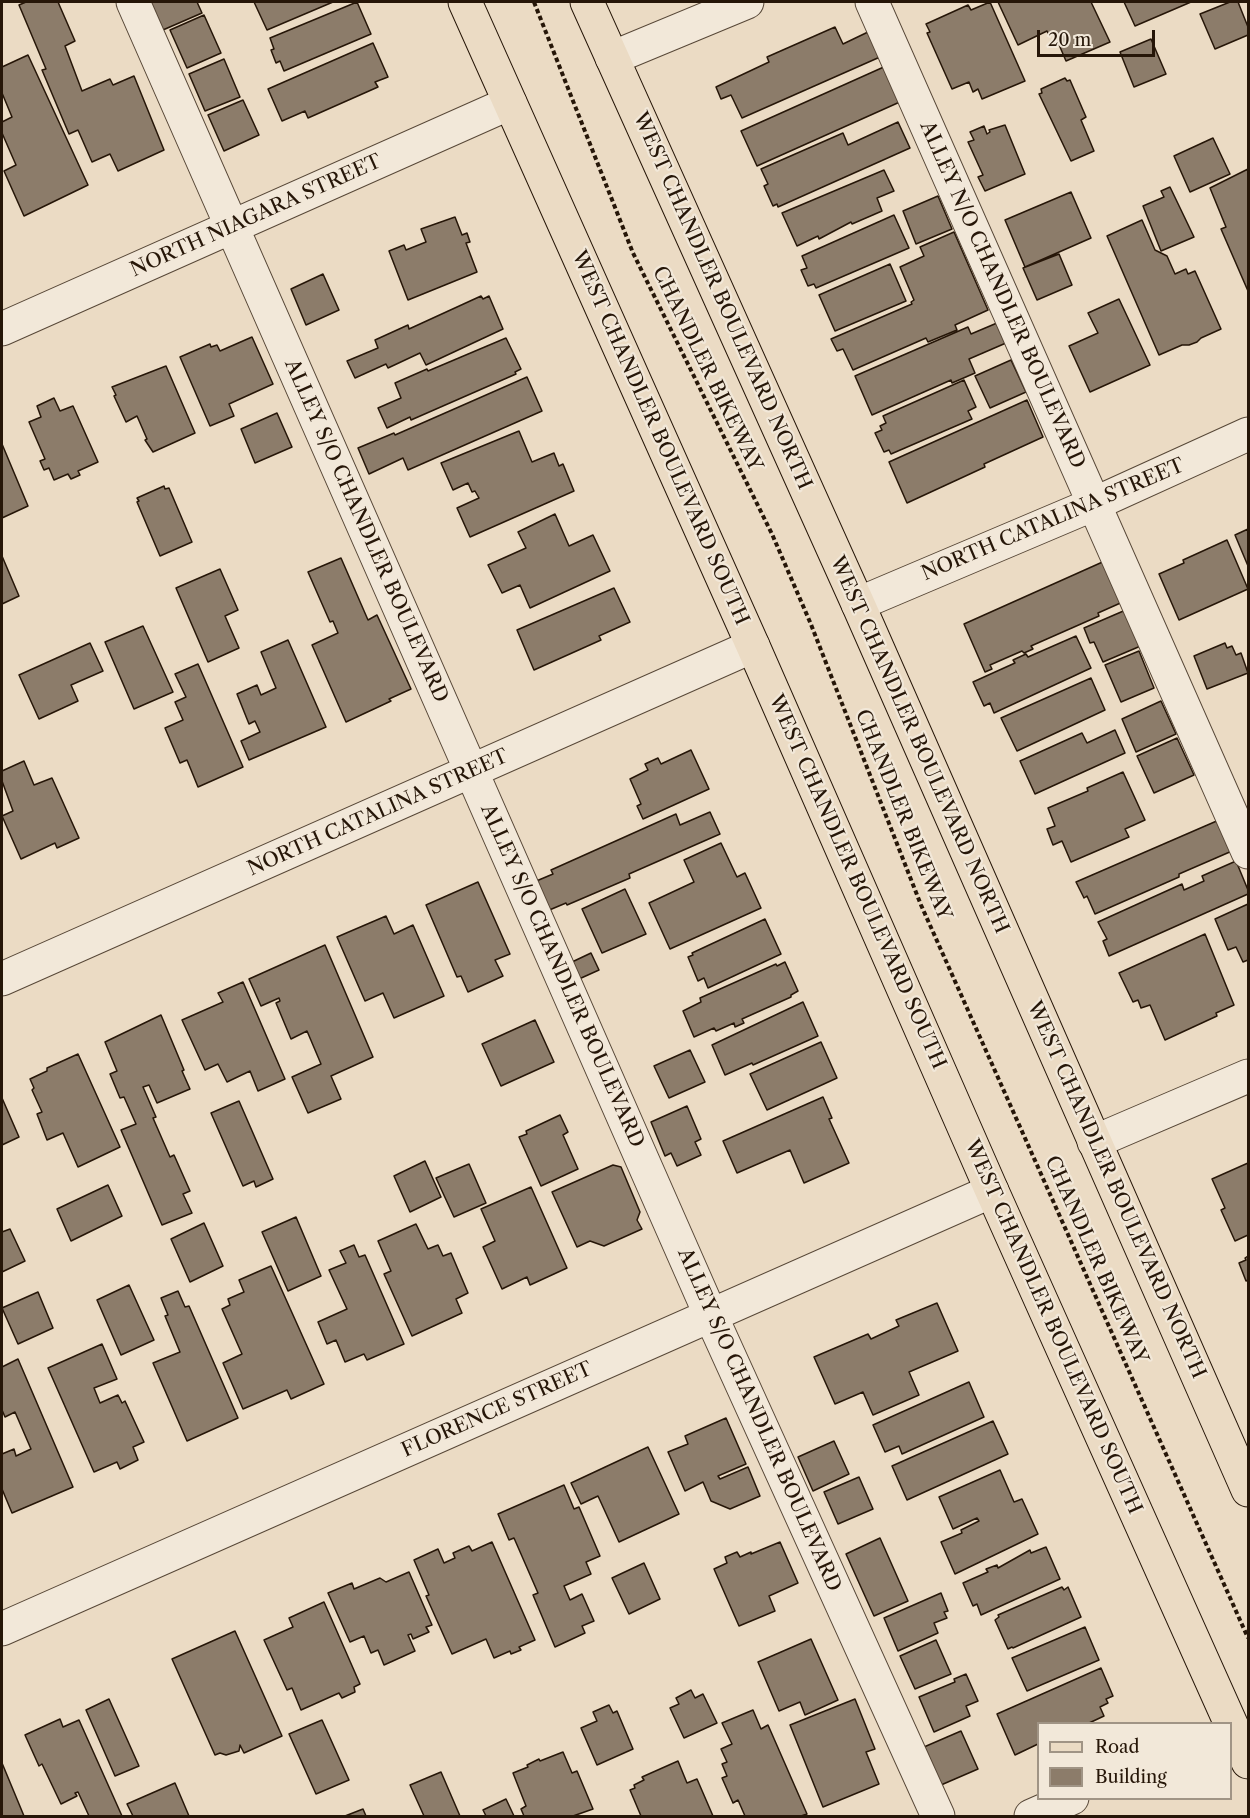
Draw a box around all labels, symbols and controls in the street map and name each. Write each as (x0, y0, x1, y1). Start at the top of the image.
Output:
scale bar (1040, 18, 1158, 56)
text: 20 m (1048, 29, 1091, 51)
street label: WEST CHANDLER BOULEVARD NORTH (628, 109, 816, 493)
street label: ALLEY N/O CHANDLER BOULEVARD (914, 118, 1090, 472)
street label: NORTH NIAGARA STREET (127, 150, 385, 282)
street label: WEST CHANDLER BOULEVARD SOUTH (566, 247, 754, 629)
street label: CHANDLER BIKEWAY (647, 262, 767, 476)
street label: ALLEY S/O CHANDLER BOULEVARD (279, 356, 453, 706)
street label: NORTH CATALINA STREET (918, 454, 1188, 586)
street label: WEST CHANDLER BOULEVARD NORTH (825, 553, 1013, 937)
street label: WEST CHANDLER BOULEVARD SOUTH (763, 691, 951, 1073)
street label: CHANDLER BIKEWAY (850, 706, 956, 924)
street label: NORTH CATALINA STREET (244, 745, 512, 881)
street label: ALLEY S/O CHANDLER BOULEVARD (475, 801, 649, 1151)
street label: WEST CHANDLER BOULEVARD NORTH (1022, 998, 1210, 1382)
street label: WEST CHANDLER BOULEVARD SOUTH (959, 1136, 1147, 1518)
street label: CHANDLER BIKEWAY (1039, 1152, 1153, 1368)
street label: ALLEY S/O CHANDLER BOULEVARD (672, 1245, 846, 1595)
street label: FLORENCE STREET (398, 1357, 596, 1463)
legend (1037, 1722, 1232, 1800)
text: Road (1095, 1736, 1140, 1758)
text: Building (1095, 1766, 1167, 1788)

